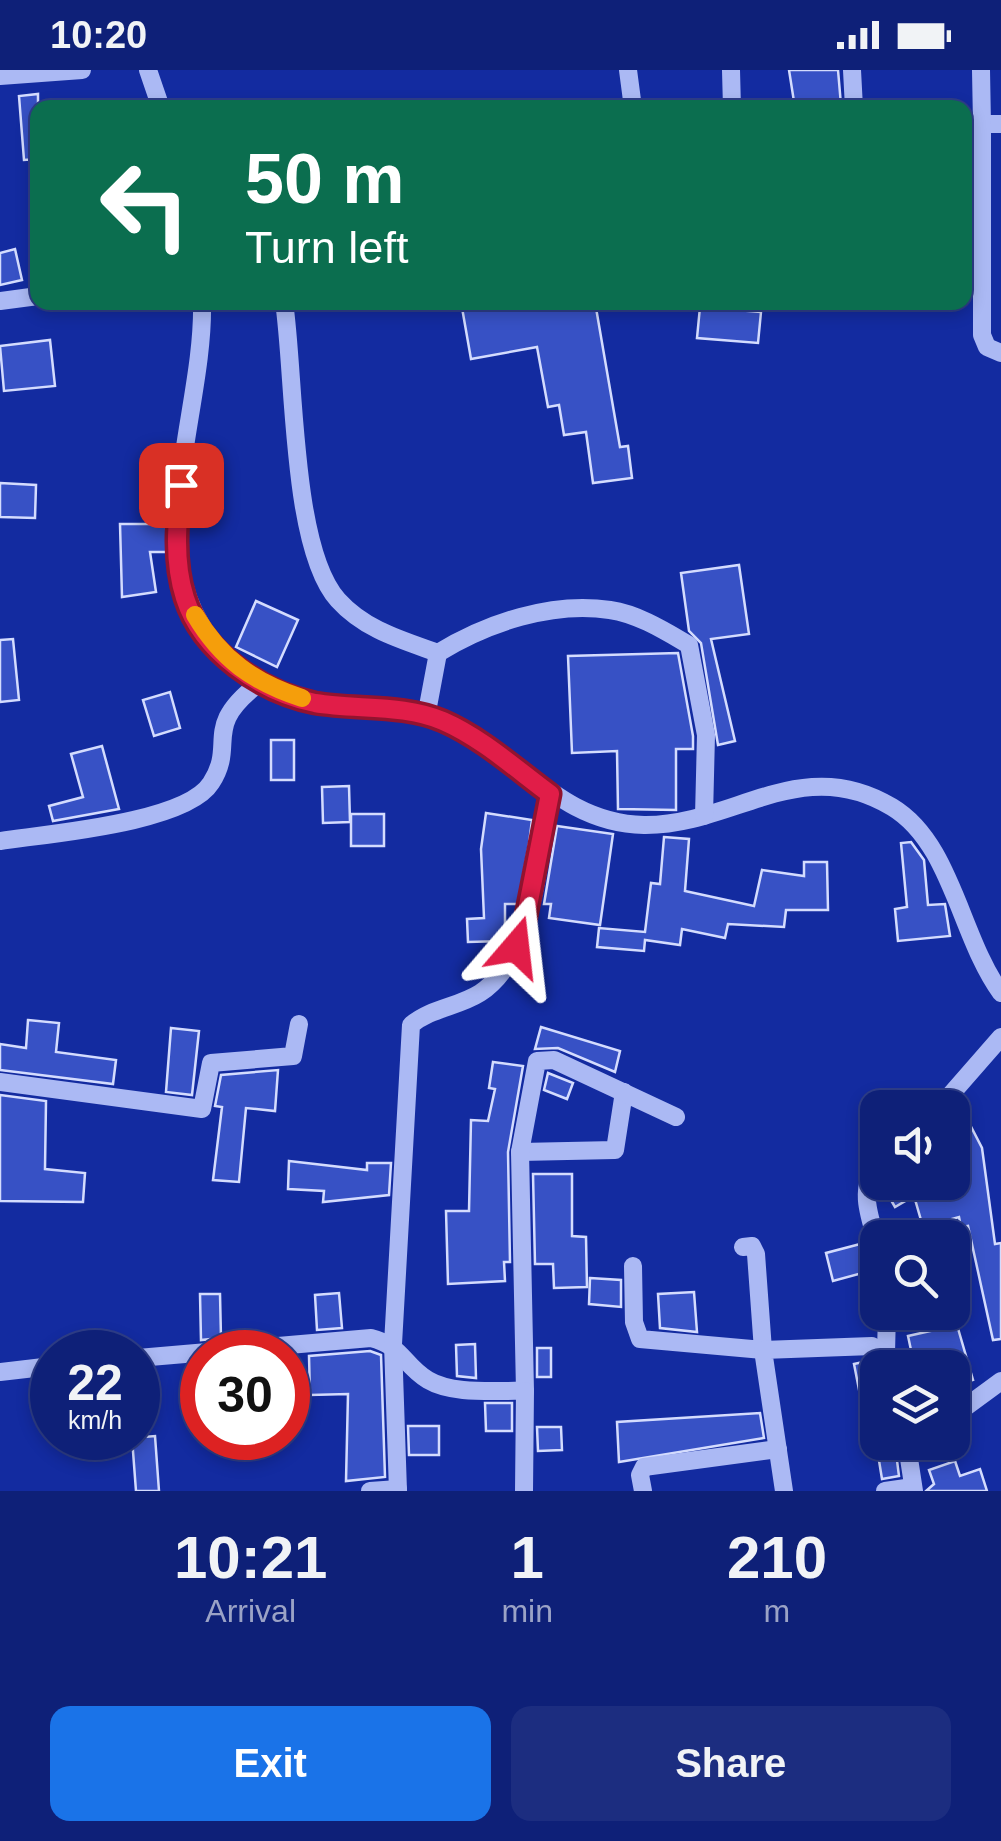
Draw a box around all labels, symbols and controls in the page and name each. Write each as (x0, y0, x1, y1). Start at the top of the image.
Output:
text: 10:20 (50, 14, 147, 56)
icon: left (80, 140, 210, 270)
text: 50 m (245, 140, 405, 218)
text: Turn left (245, 222, 408, 273)
pin (139, 443, 224, 528)
icon: arrive (154, 458, 209, 513)
position arrow (464, 895, 568, 999)
map controls (860, 1090, 970, 1460)
button: sound (860, 1090, 970, 1200)
button: search (860, 1220, 970, 1330)
speed limit sign: 30 (180, 1330, 310, 1460)
button: layers (860, 1350, 970, 1460)
text: 22 (67, 1355, 123, 1411)
text: km/h (68, 1406, 122, 1434)
text: 10:21 (174, 1524, 327, 1591)
text: 1 (510, 1524, 544, 1591)
text: 210 (727, 1524, 827, 1591)
text: Arrival (205, 1593, 296, 1629)
text: min (501, 1593, 553, 1629)
text: m (764, 1593, 790, 1629)
button: Exit (50, 1706, 491, 1821)
button: Share (511, 1706, 951, 1821)

